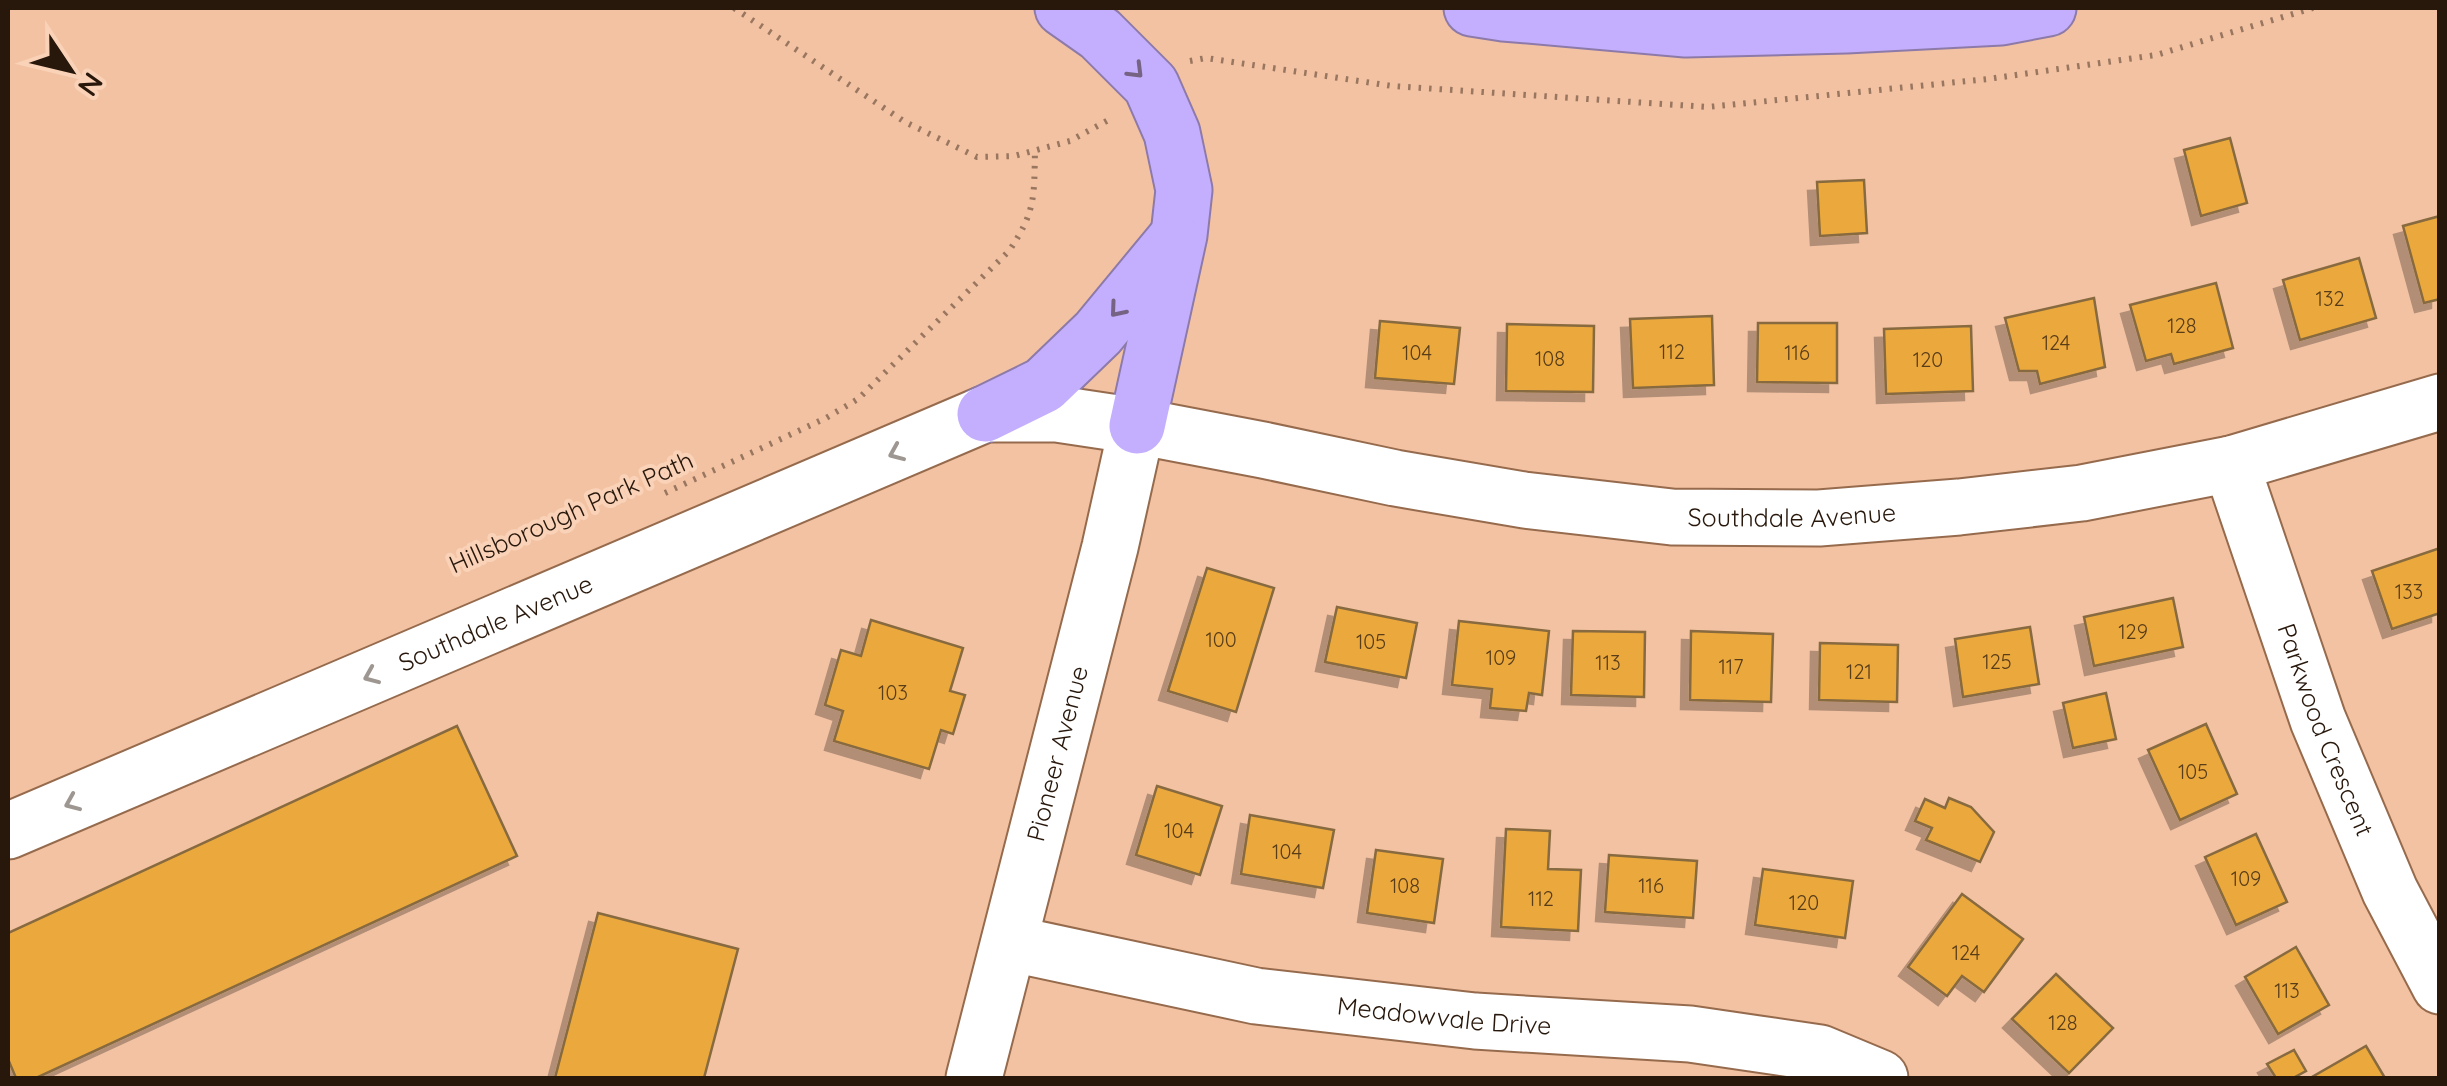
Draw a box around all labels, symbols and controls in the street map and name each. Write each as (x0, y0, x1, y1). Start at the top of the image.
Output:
north arrow (20, 20, 120, 120)
one-way arrow (1125, 59, 1143, 77)
text: N (71, 66, 111, 103)
house number: 132 (2316, 286, 2344, 311)
one-way arrow (1111, 299, 1129, 317)
house number: 128 (2167, 313, 2197, 338)
house number: 124 (2042, 330, 2070, 355)
house number: 112 (1659, 339, 1685, 364)
house number: 104 (1402, 340, 1432, 365)
house number: 116 (1784, 340, 1810, 365)
house number: 108 (1535, 346, 1565, 371)
house number: 120 (1913, 347, 1943, 372)
one-way arrow (888, 441, 905, 461)
street label: Hillsborough Park Path (444, 444, 698, 579)
street label: Southdale Avenue (1687, 496, 1897, 533)
street label: Southdale Avenue (393, 567, 597, 678)
house number: 133 (2395, 579, 2423, 604)
house number: 129 (2118, 619, 2148, 644)
street label: Parkwood Crescent (2271, 619, 2381, 840)
house number: 100 (1205, 627, 1237, 652)
house number: 105 (1356, 629, 1386, 654)
house number: 109 (1486, 645, 1516, 670)
house number: 125 (1982, 649, 2012, 674)
house number: 113 (1595, 650, 1621, 675)
house number: 117 (1718, 654, 1744, 679)
house number: 121 (1846, 659, 1872, 684)
street label: Pioneer Avenue (1019, 662, 1094, 844)
one-way arrow (363, 664, 381, 684)
house number: 103 (878, 680, 908, 705)
house number: 105 (2178, 759, 2208, 784)
one-way arrow (64, 791, 82, 811)
house number: 104 (1164, 818, 1194, 843)
house number: 104 (1272, 839, 1302, 864)
house number: 109 (2231, 866, 2261, 891)
house number: 108 (1390, 873, 1420, 898)
house number: 116 (1638, 873, 1664, 898)
house number: 112 (1528, 886, 1554, 911)
house number: 120 (1789, 890, 1819, 915)
house number: 124 (1952, 940, 1980, 965)
house number: 113 (2274, 978, 2300, 1003)
street label: Meadowvale Drive (1336, 989, 1552, 1041)
house number: 128 (2048, 1010, 2078, 1035)

